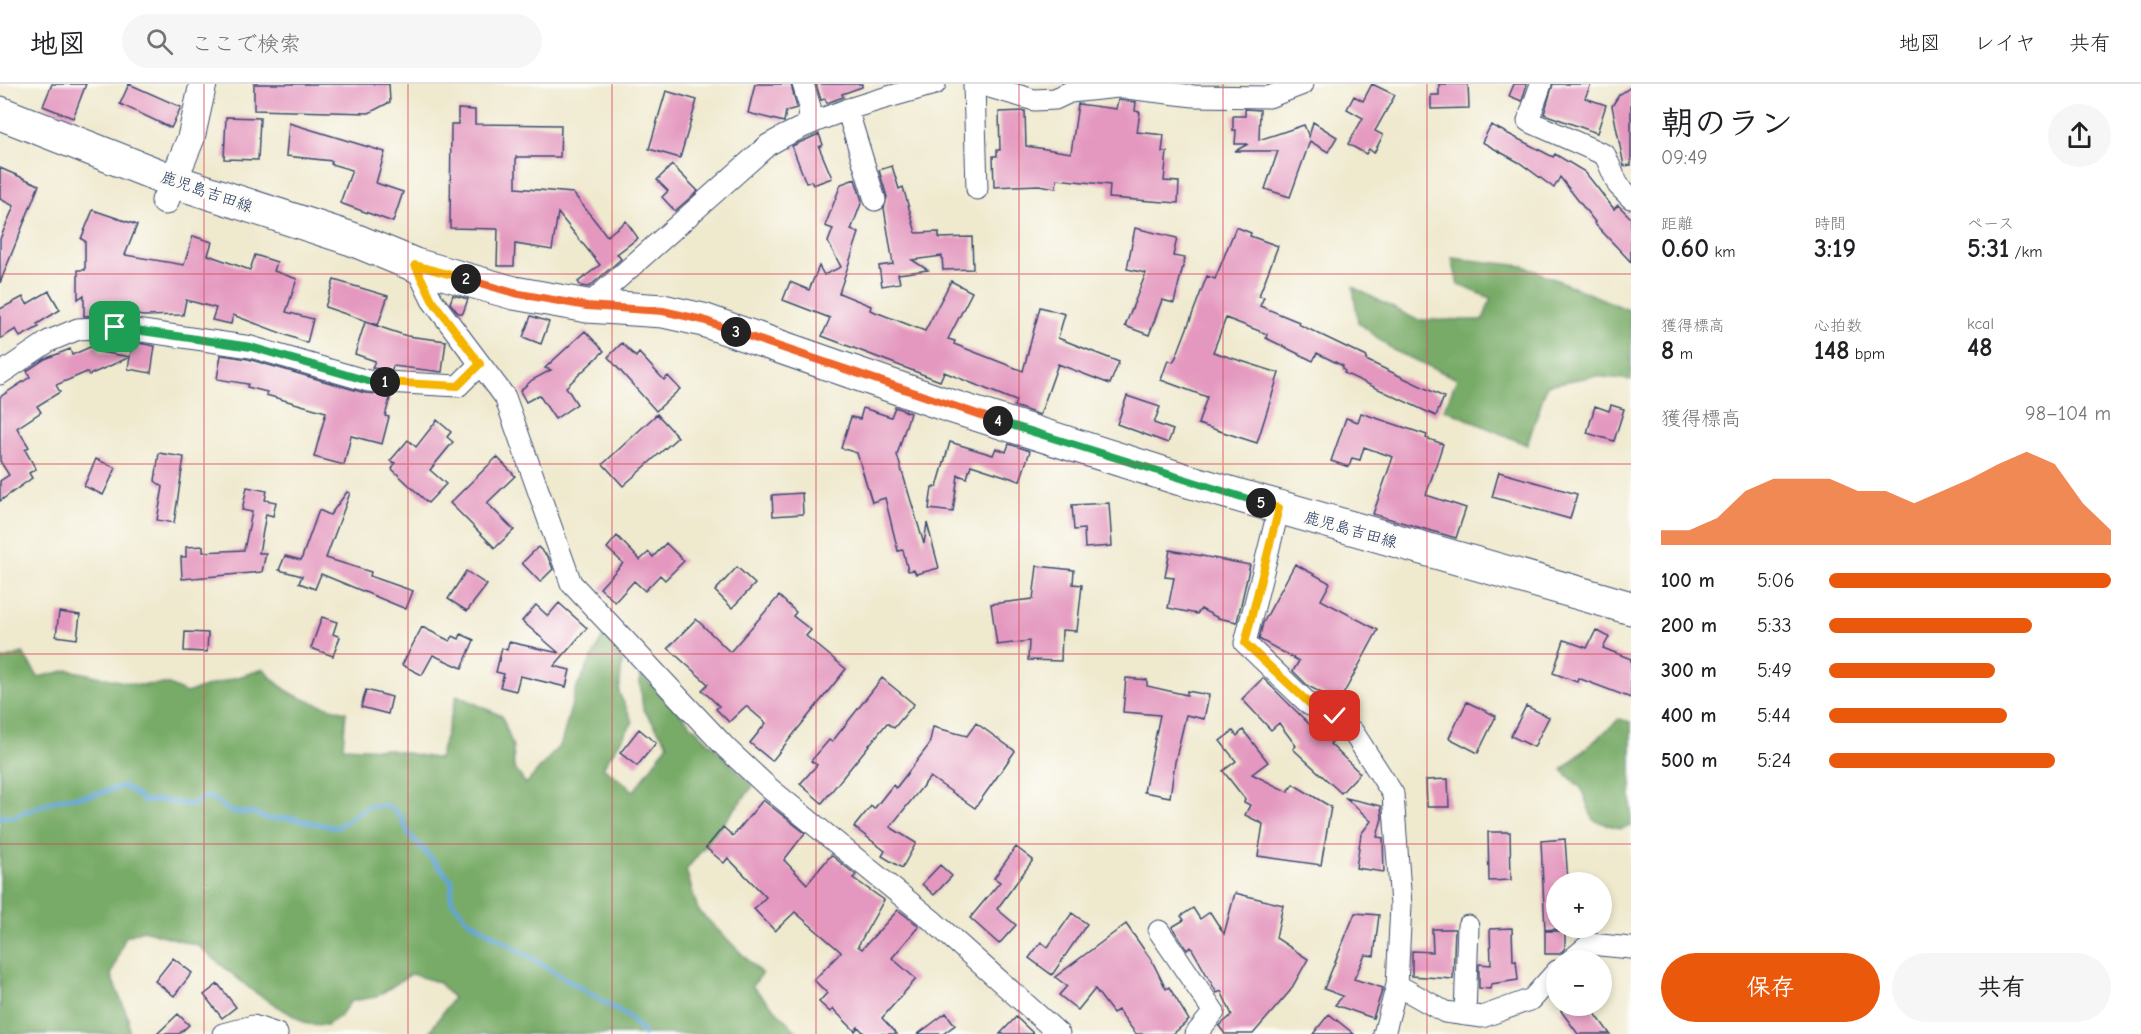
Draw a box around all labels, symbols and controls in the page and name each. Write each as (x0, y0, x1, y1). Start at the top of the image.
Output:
search box (122, 14, 542, 68)
icon: search (143, 25, 176, 58)
text: 地図 (30, 28, 86, 60)
text: ここで検索 (191, 31, 301, 57)
text: 地図 (1899, 31, 1941, 55)
text: レイヤ (1974, 31, 2036, 55)
text: 共有 (2069, 31, 2111, 55)
text: 朝のラン (1661, 104, 1793, 142)
button: share (2048, 104, 2111, 167)
text: 09:49 (1661, 146, 1708, 169)
street label: 鹿児島吉田線 (158, 168, 255, 216)
text: 距離 (1661, 215, 1693, 233)
text: 時間 (1814, 215, 1846, 233)
text: ペース (1967, 215, 2014, 233)
text: 0.60 (1661, 234, 1709, 264)
text: 3:19 (1814, 234, 1856, 264)
text: 5:31 (1967, 234, 2009, 264)
text: km (1709, 243, 1735, 261)
text: /km (2009, 243, 2043, 261)
pin: 2 (451, 264, 481, 294)
text: 2 (462, 270, 470, 288)
pin (89, 301, 140, 352)
icon: arrive (98, 310, 131, 343)
text: kcal (1967, 315, 1994, 333)
pin: 3 (721, 317, 751, 347)
text: 獲得標高 (1661, 317, 1725, 335)
text: 心拍数 (1814, 317, 1862, 335)
text: 3 (732, 323, 740, 341)
text: 48 (1967, 333, 1993, 363)
text: 8 (1661, 336, 1674, 366)
text: 148 (1814, 336, 1849, 366)
text: m (1674, 345, 1693, 363)
text: bpm (1849, 345, 1885, 363)
pin: 1 (370, 367, 400, 397)
text: 1 (382, 373, 388, 391)
text: 98–104 m (2025, 402, 2111, 425)
pin: 4 (983, 406, 1013, 436)
text: 獲得標高 (1661, 407, 1741, 430)
text: 4 (994, 412, 1002, 430)
pin: 5 (1246, 488, 1276, 518)
text: 5 (1257, 494, 1265, 512)
street label: 鹿児島吉田線 (1302, 508, 1399, 552)
text: 100 m (1661, 569, 1715, 592)
text: 5:06 (1757, 569, 1794, 592)
text: 200 m (1661, 614, 1717, 637)
text: 5:33 (1757, 614, 1792, 637)
text: 300 m (1661, 659, 1717, 682)
text: 5:49 (1757, 659, 1792, 682)
pin (1309, 690, 1360, 741)
icon: check (1318, 699, 1351, 732)
text: 400 m (1661, 704, 1716, 727)
text: 5:44 (1757, 704, 1791, 727)
text: 500 m (1661, 749, 1718, 772)
text: 5:24 (1757, 749, 1792, 772)
map controls (1546, 872, 1612, 1016)
button: + (1546, 872, 1612, 938)
button: − (1546, 950, 1612, 1016)
button: 保存 (1661, 953, 1880, 1022)
button: 共有 (1892, 953, 2111, 1022)

